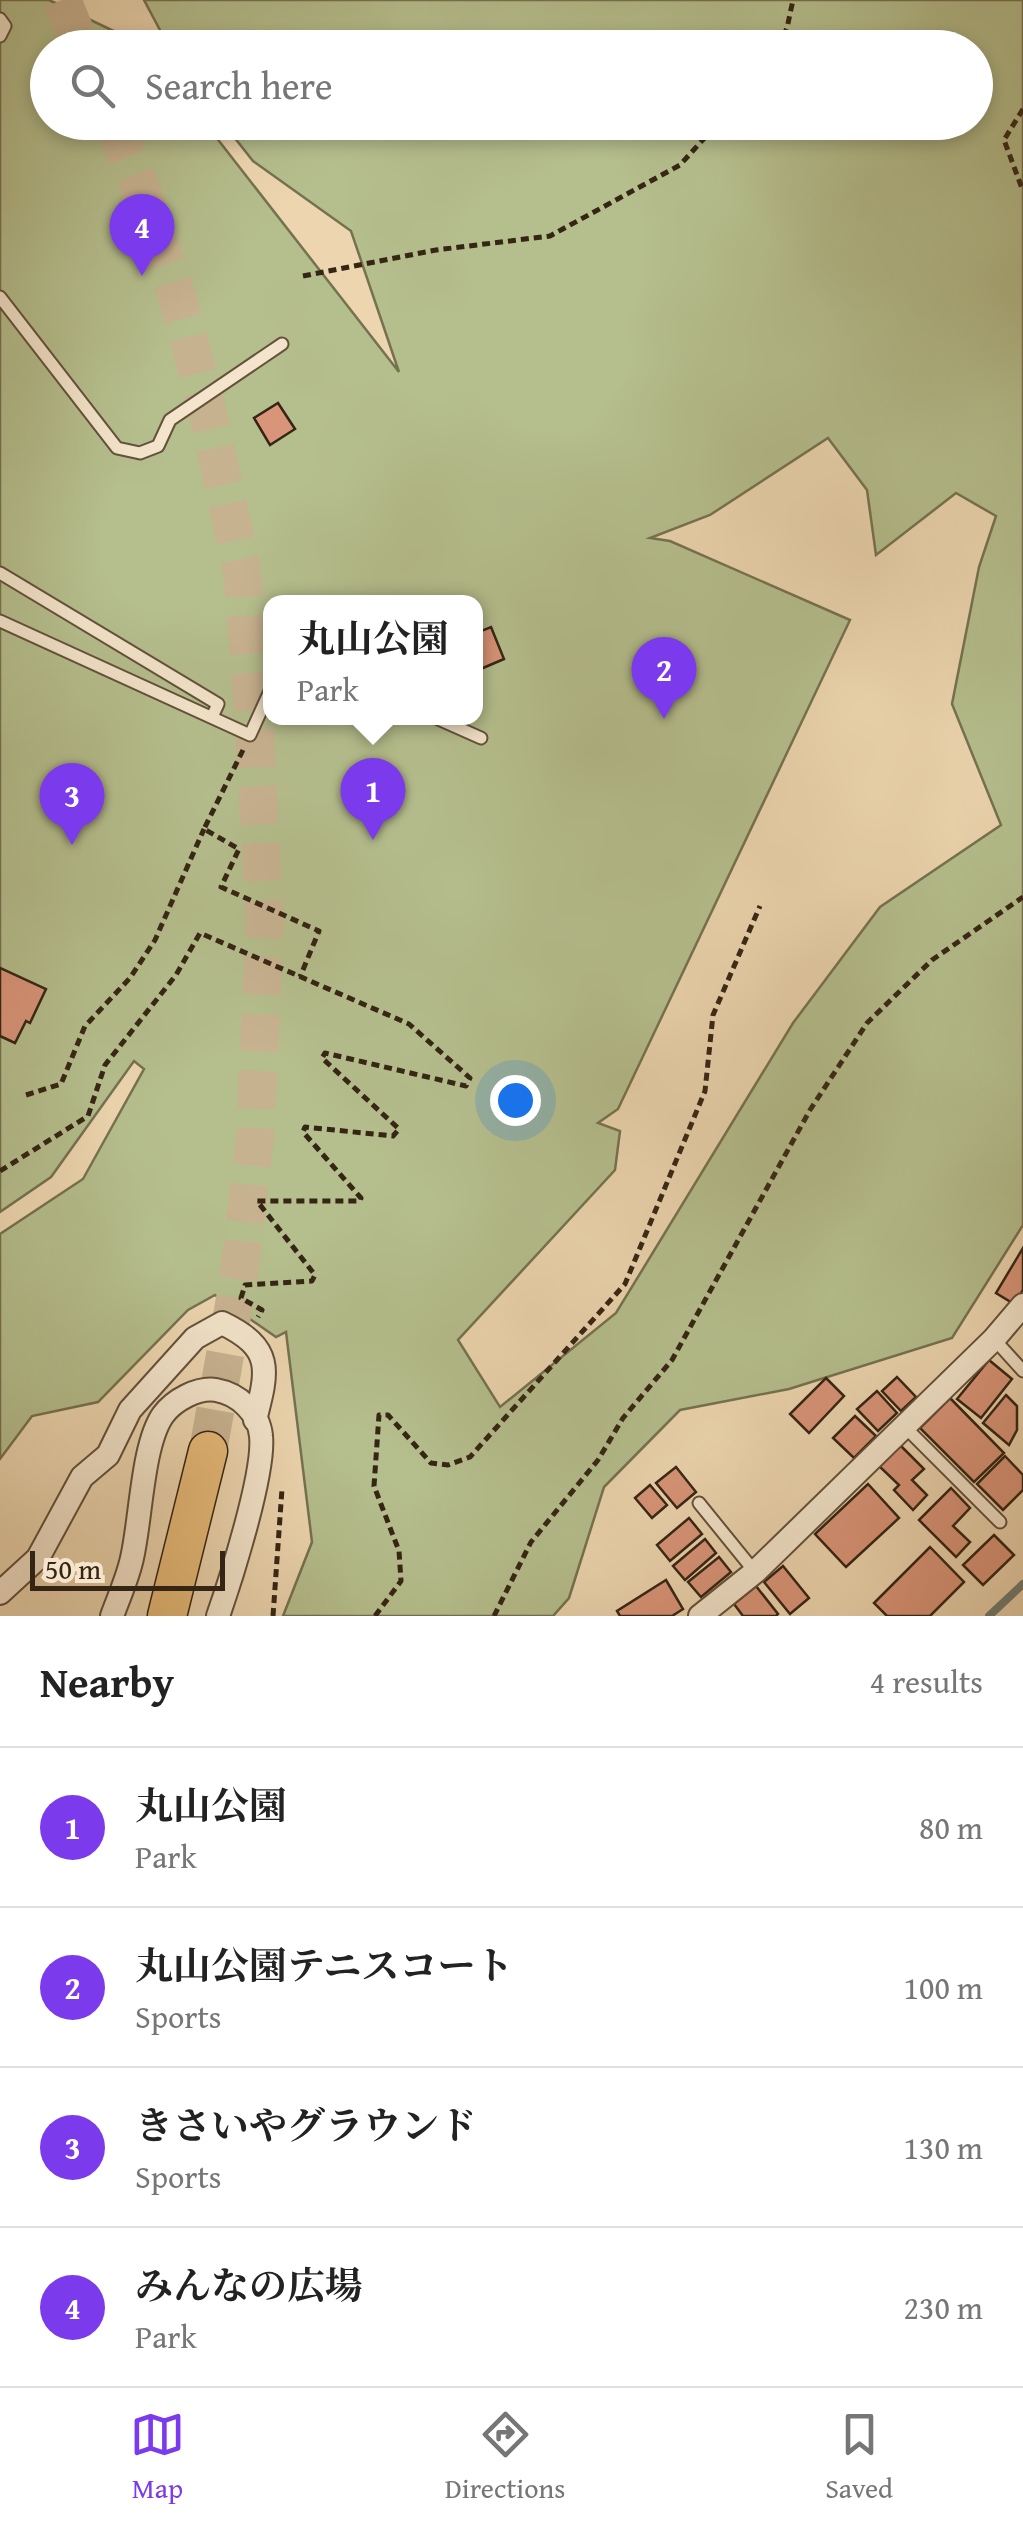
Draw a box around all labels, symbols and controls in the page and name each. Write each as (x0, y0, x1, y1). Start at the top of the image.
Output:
search box (30, 30, 993, 140)
text: Search here (145, 57, 333, 113)
icon: search (65, 58, 120, 113)
pin: 4 (110, 194, 174, 276)
popup (263, 595, 483, 725)
text: 丸山公園 (297, 610, 449, 666)
pin: 2 (632, 636, 696, 719)
text: Park (297, 666, 359, 713)
pin: 1 (340, 758, 406, 840)
pin: 3 (40, 762, 104, 845)
your location (490, 1075, 541, 1126)
scale bar (30, 1546, 225, 1590)
text: 50 m (45, 1548, 101, 1589)
text: Nearby (40, 1651, 174, 1712)
text: 4 results (870, 1658, 983, 1705)
text: 丸山公園 (135, 1777, 287, 1833)
text: 1 (64, 1804, 81, 1851)
text: 80 m (919, 1804, 983, 1851)
text: Park (135, 1833, 197, 1880)
text: 丸山公園テニスコート (135, 1937, 513, 1993)
text: 2 (64, 1964, 81, 2011)
text: 100 m (904, 1964, 983, 2011)
text: Sports (135, 1993, 221, 2040)
text: きさいやグラウンド (135, 2097, 477, 2153)
text: 3 (64, 2124, 81, 2171)
text: 130 m (904, 2124, 983, 2171)
text: Sports (135, 2153, 221, 2200)
text: みんなの広場 (135, 2257, 363, 2313)
text: 4 (64, 2284, 81, 2331)
text: 230 m (904, 2284, 983, 2331)
text: Park (135, 2313, 197, 2360)
tab: Map (130, 2407, 185, 2508)
tab: Directions (445, 2407, 565, 2508)
tab: Saved (825, 2407, 893, 2508)

